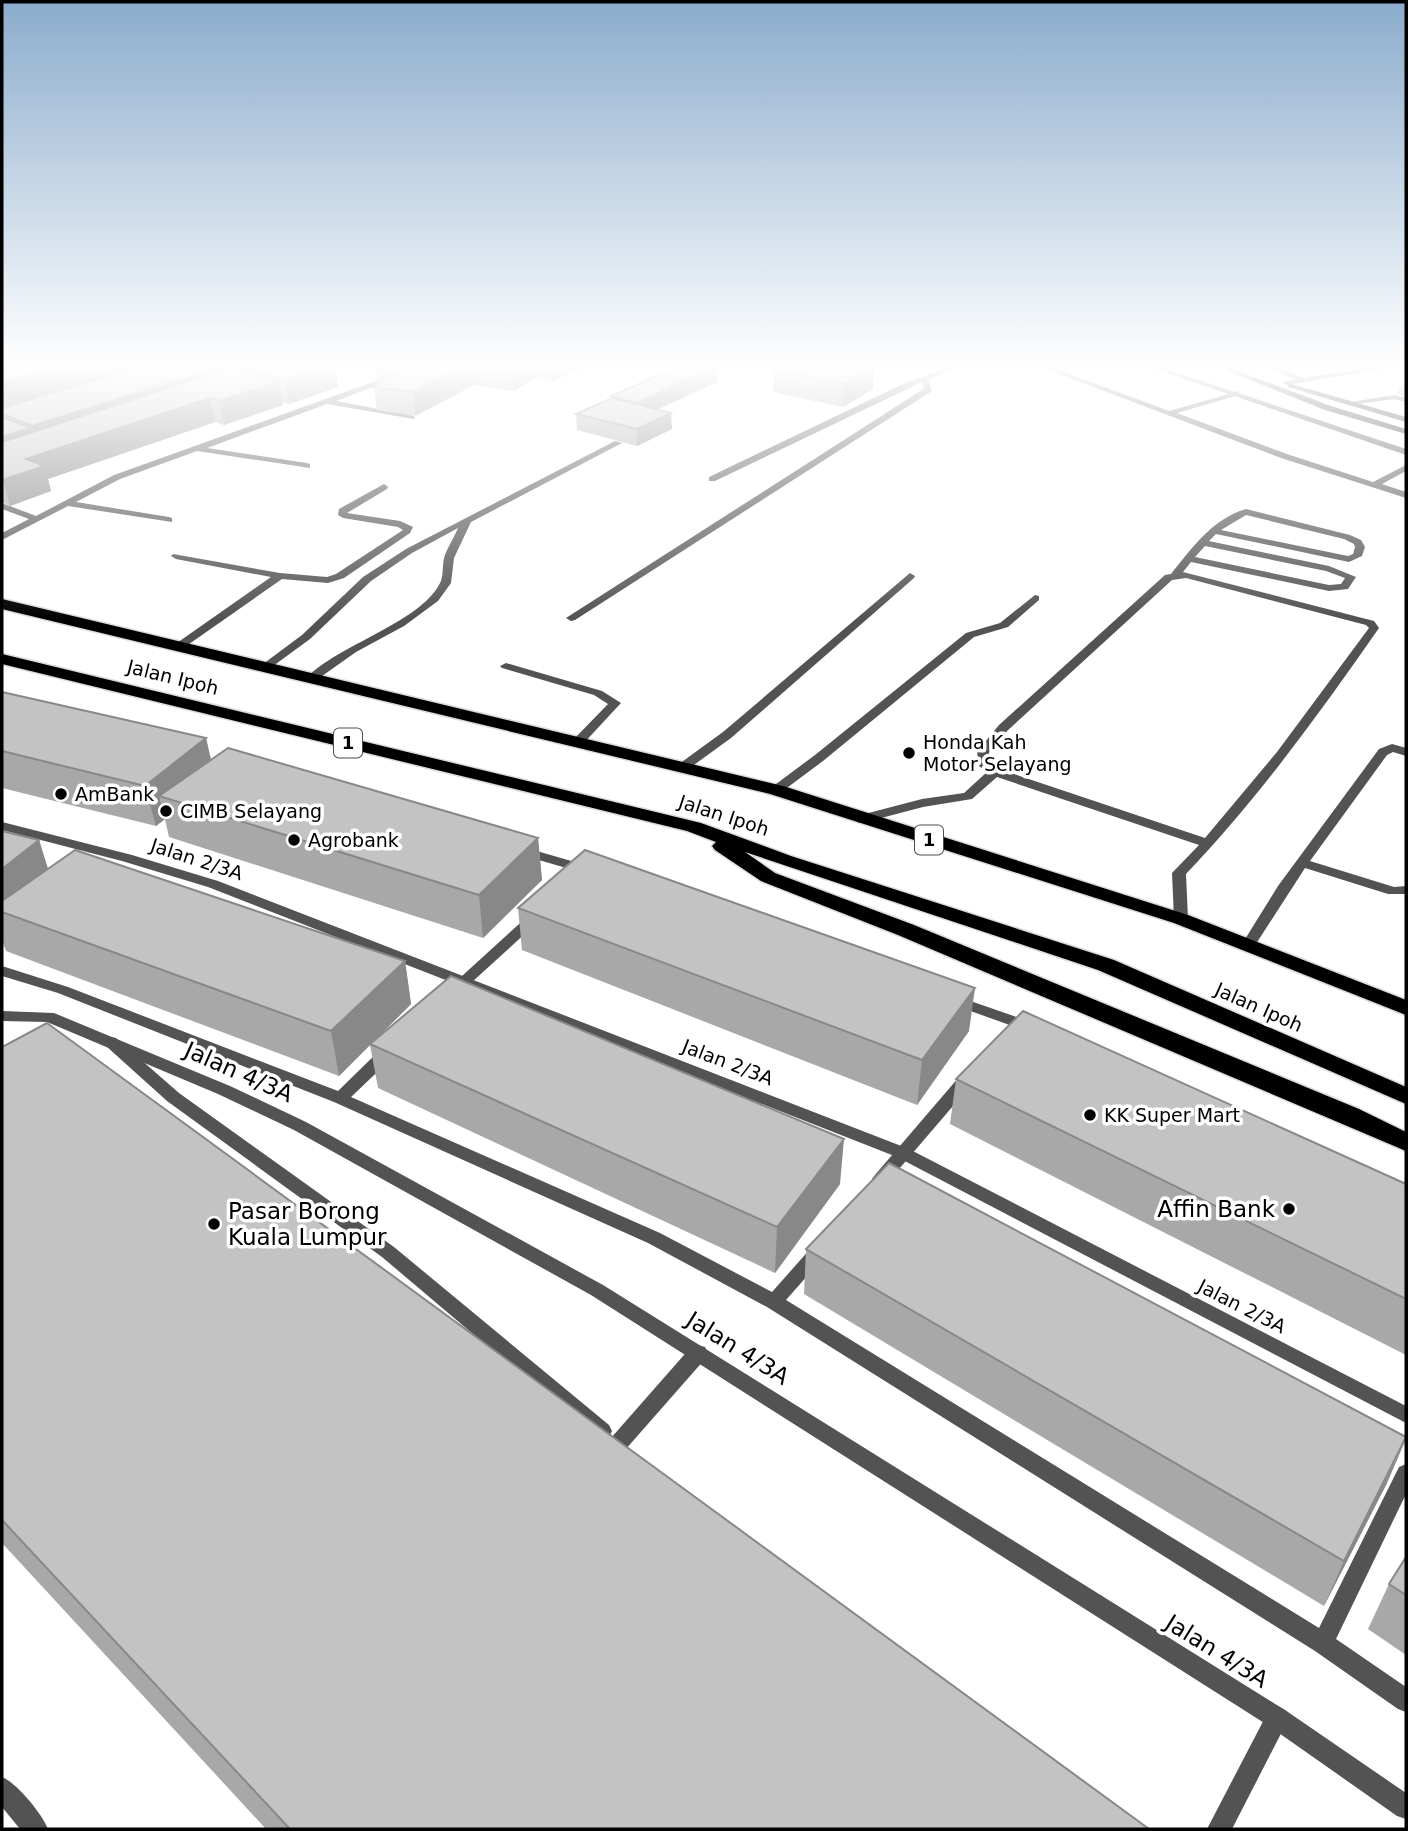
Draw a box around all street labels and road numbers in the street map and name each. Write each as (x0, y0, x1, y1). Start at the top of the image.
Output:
street label: Jalan Ipoh (124, 655, 221, 699)
road number: 1 (334, 728, 362, 758)
street label: Jalan Ipoh (675, 790, 772, 840)
road number: 1 (915, 826, 943, 854)
street label: Jalan 2/3A (147, 833, 246, 884)
street label: Jalan Ipoh (1211, 978, 1306, 1036)
street label: Jalan 2/3A (678, 1034, 777, 1089)
street label: Jalan 4/3A (179, 1036, 298, 1108)
street label: Jalan 2/3A (1193, 1274, 1290, 1338)
street label: Jalan 4/3A (680, 1305, 794, 1390)
street label: Jalan 4/3A (1159, 1608, 1273, 1693)

